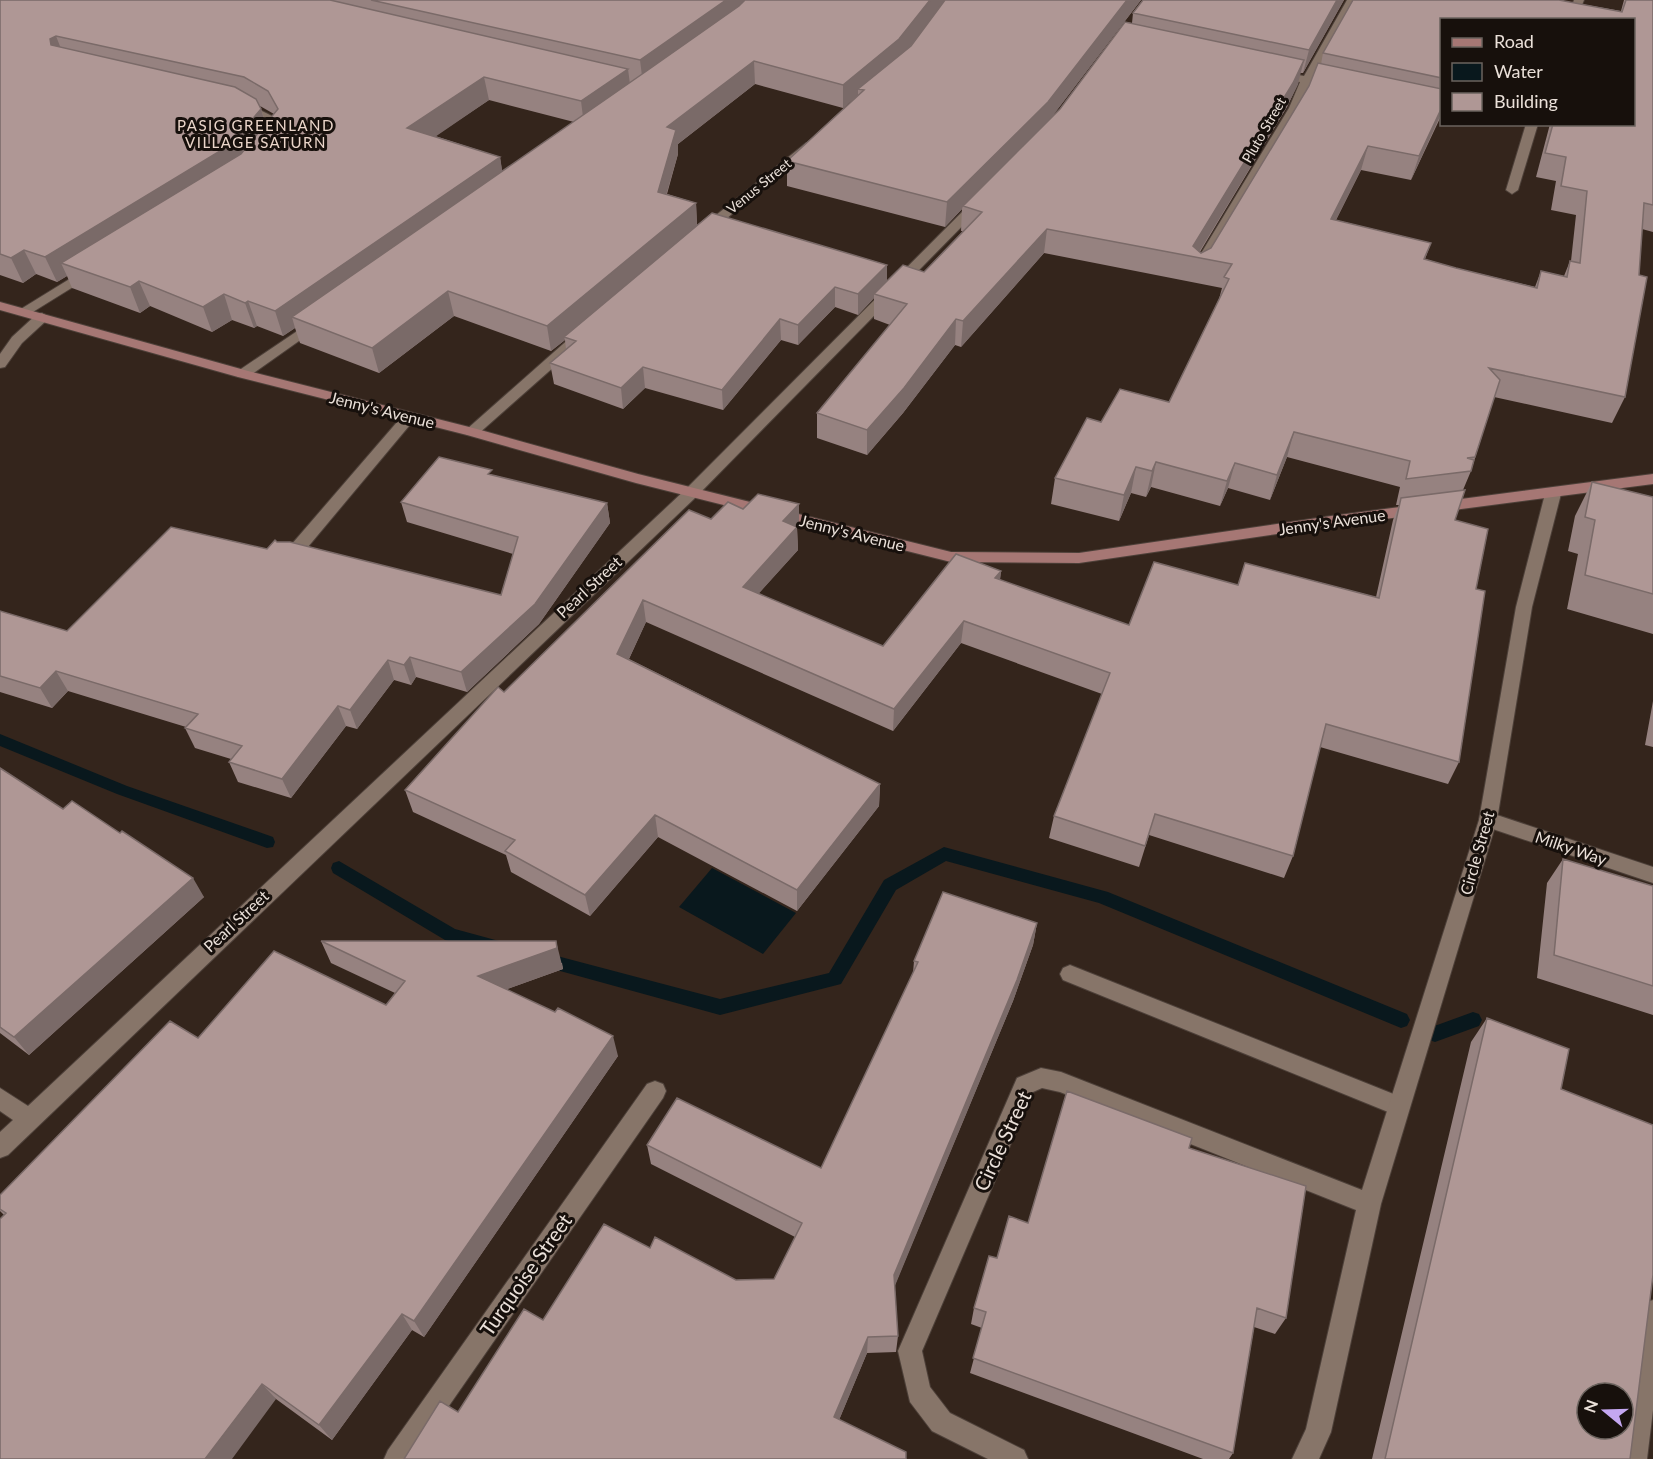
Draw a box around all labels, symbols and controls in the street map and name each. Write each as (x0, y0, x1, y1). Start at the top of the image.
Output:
legend (1440, 18, 1635, 126)
text: Road (1494, 30, 1534, 52)
text: Water (1494, 60, 1543, 82)
text: Building (1494, 90, 1558, 112)
street label: Pluto Street (1238, 94, 1289, 166)
district label: PASIG GREENLAND VILLAGE SATURN (177, 116, 335, 151)
street label: Venus Street (723, 154, 794, 217)
street label: Jenny's Avenue (328, 387, 437, 432)
street label: Jenny's Avenue (1277, 505, 1386, 538)
street label: Jenny's Avenue (798, 510, 907, 555)
street label: Pearl Street (552, 552, 625, 621)
street label: Circle Street (1456, 809, 1498, 897)
street label: Milky Way (1533, 827, 1610, 869)
street label: Pearl Street (199, 886, 272, 955)
street label: Circle Street (968, 1087, 1036, 1194)
street label: Turquoise Street (474, 1209, 576, 1340)
north arrow (1575, 1381, 1635, 1441)
text: N (1579, 1397, 1601, 1415)

